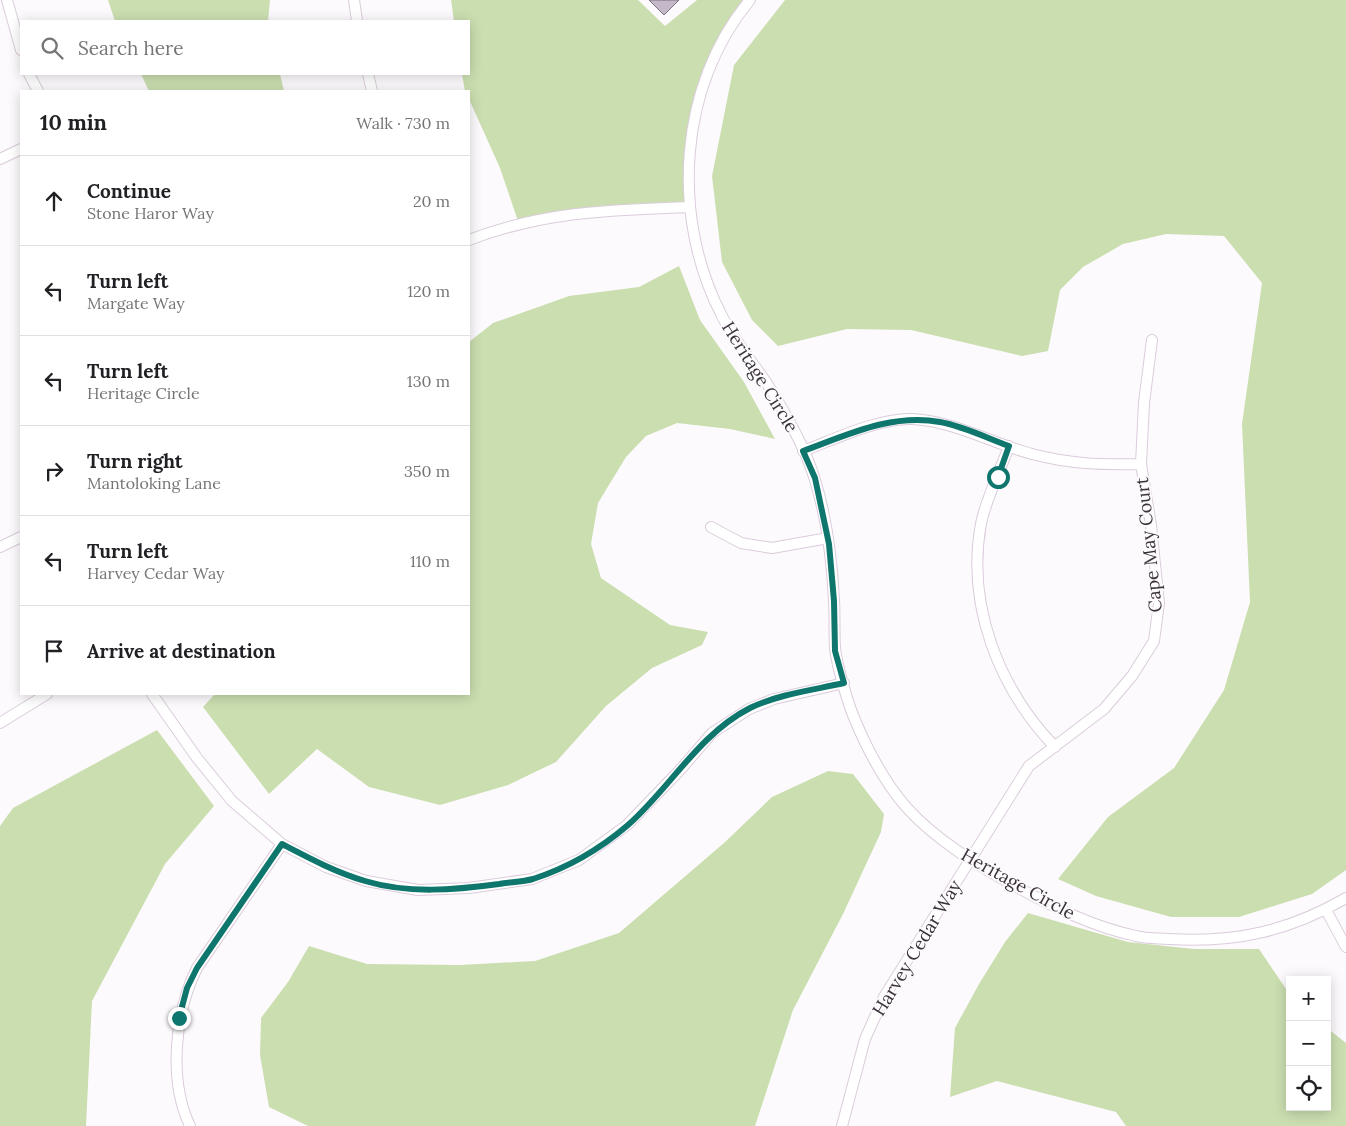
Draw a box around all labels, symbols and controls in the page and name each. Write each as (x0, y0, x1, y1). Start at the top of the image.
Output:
search box (20, 20, 470, 75)
icon: search (38, 34, 66, 62)
text: Search here (78, 36, 184, 60)
text: 10 min (40, 109, 107, 136)
text: Walk · 730 m (356, 113, 450, 133)
text: Continue (87, 179, 171, 203)
icon: ahead (40, 187, 68, 215)
text: 20 m (413, 191, 450, 211)
text: Stone Haror Way (87, 203, 214, 223)
text: Turn left (87, 269, 168, 293)
icon: left (40, 277, 68, 305)
text: 120 m (407, 281, 450, 301)
text: Margate Way (87, 293, 185, 313)
street label: Heritage Circle (717, 317, 804, 437)
text: Turn left (87, 359, 168, 383)
icon: left (40, 367, 68, 395)
text: 130 m (407, 371, 450, 391)
text: Heritage Circle (87, 383, 200, 403)
text: Turn right (87, 449, 183, 473)
icon: right (40, 457, 68, 485)
text: 350 m (404, 461, 450, 481)
route start (987, 466, 1010, 489)
text: Mantoloking Lane (87, 473, 221, 493)
street label: Cape May Court (1130, 476, 1167, 614)
text: Turn left (87, 539, 168, 563)
icon: left (40, 547, 68, 575)
text: 110 m (410, 551, 450, 571)
text: Harvey Cedar Way (87, 563, 224, 583)
icon: arrive (40, 637, 68, 665)
text: Arrive at destination (87, 639, 276, 663)
street label: Heritage Circle (957, 843, 1079, 924)
street label: Harvey Cedar Way (867, 875, 967, 1020)
map controls (1286, 976, 1331, 1111)
button: + (1286, 976, 1331, 1021)
route end (168, 1007, 191, 1030)
button: − (1286, 1021, 1331, 1066)
button: locate (1286, 1066, 1331, 1111)

